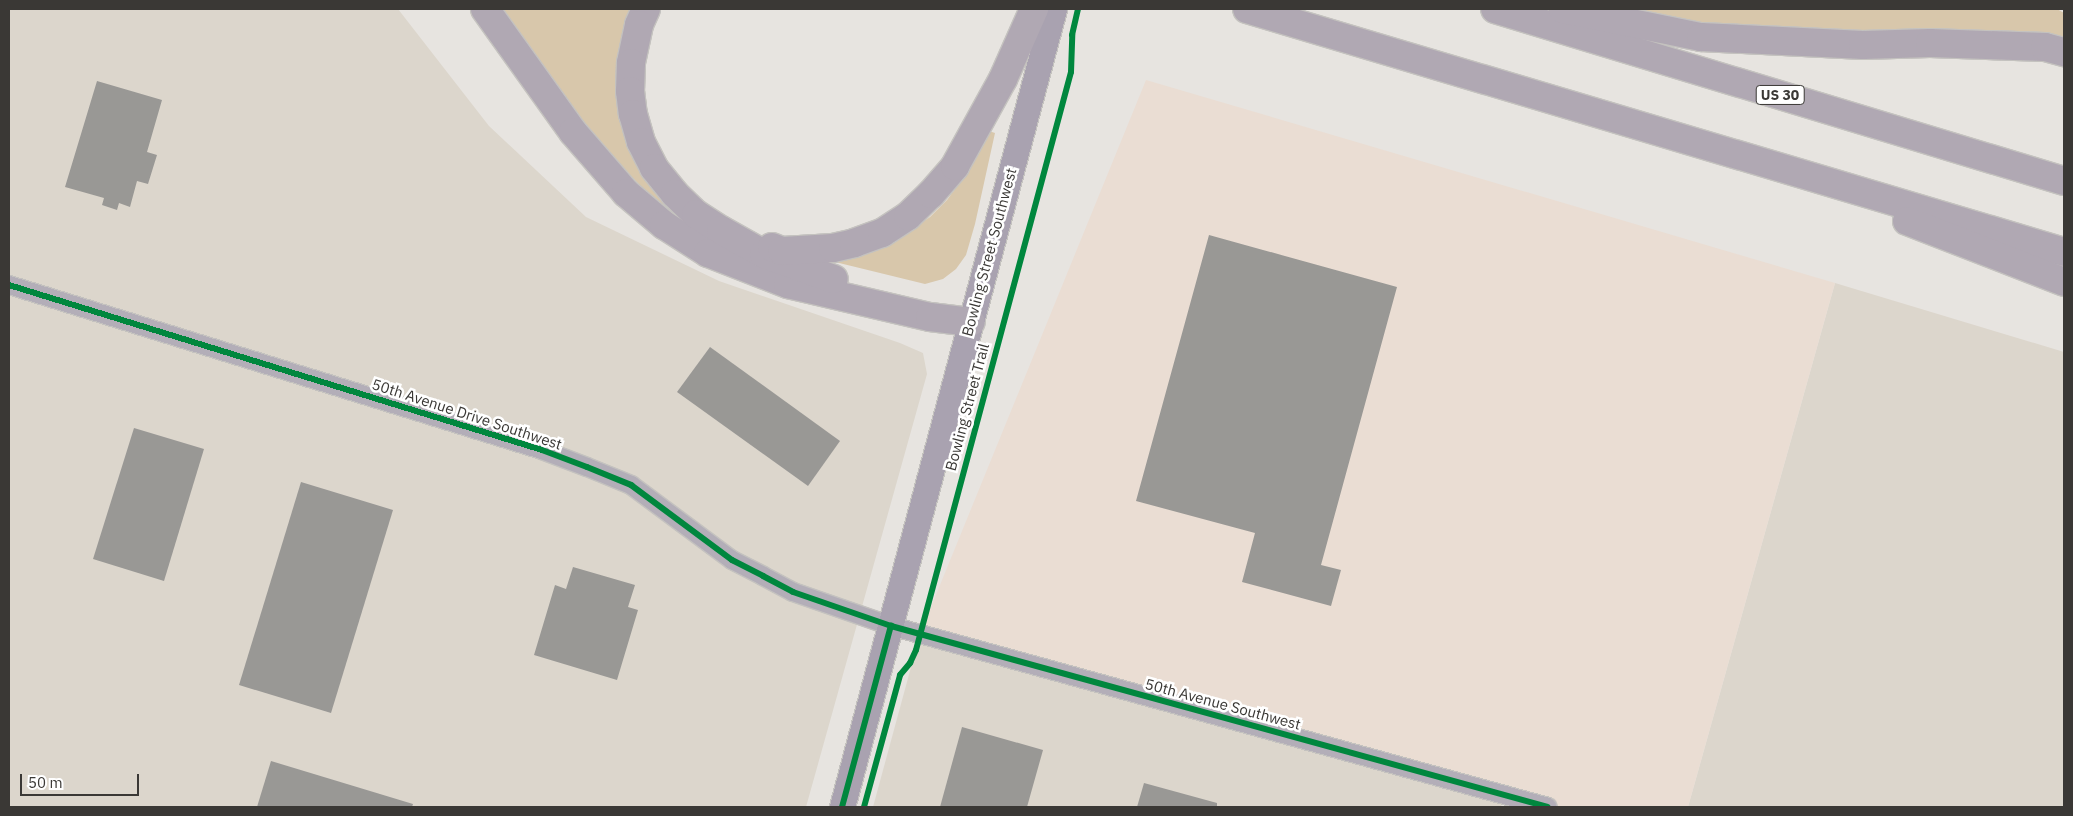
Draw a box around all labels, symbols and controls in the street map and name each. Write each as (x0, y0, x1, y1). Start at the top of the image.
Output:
road number: US 30 (1755, 84, 1805, 106)
street label: Bowling Street Southwest (958, 166, 1020, 338)
street label: Bowling Street Trail (941, 341, 993, 473)
street label: 50th Avenue Drive Southwest (370, 375, 564, 453)
street label: 50th Avenue Southwest (1143, 675, 1303, 733)
scale bar (22, 764, 141, 796)
text: 50 m (28, 773, 63, 792)

